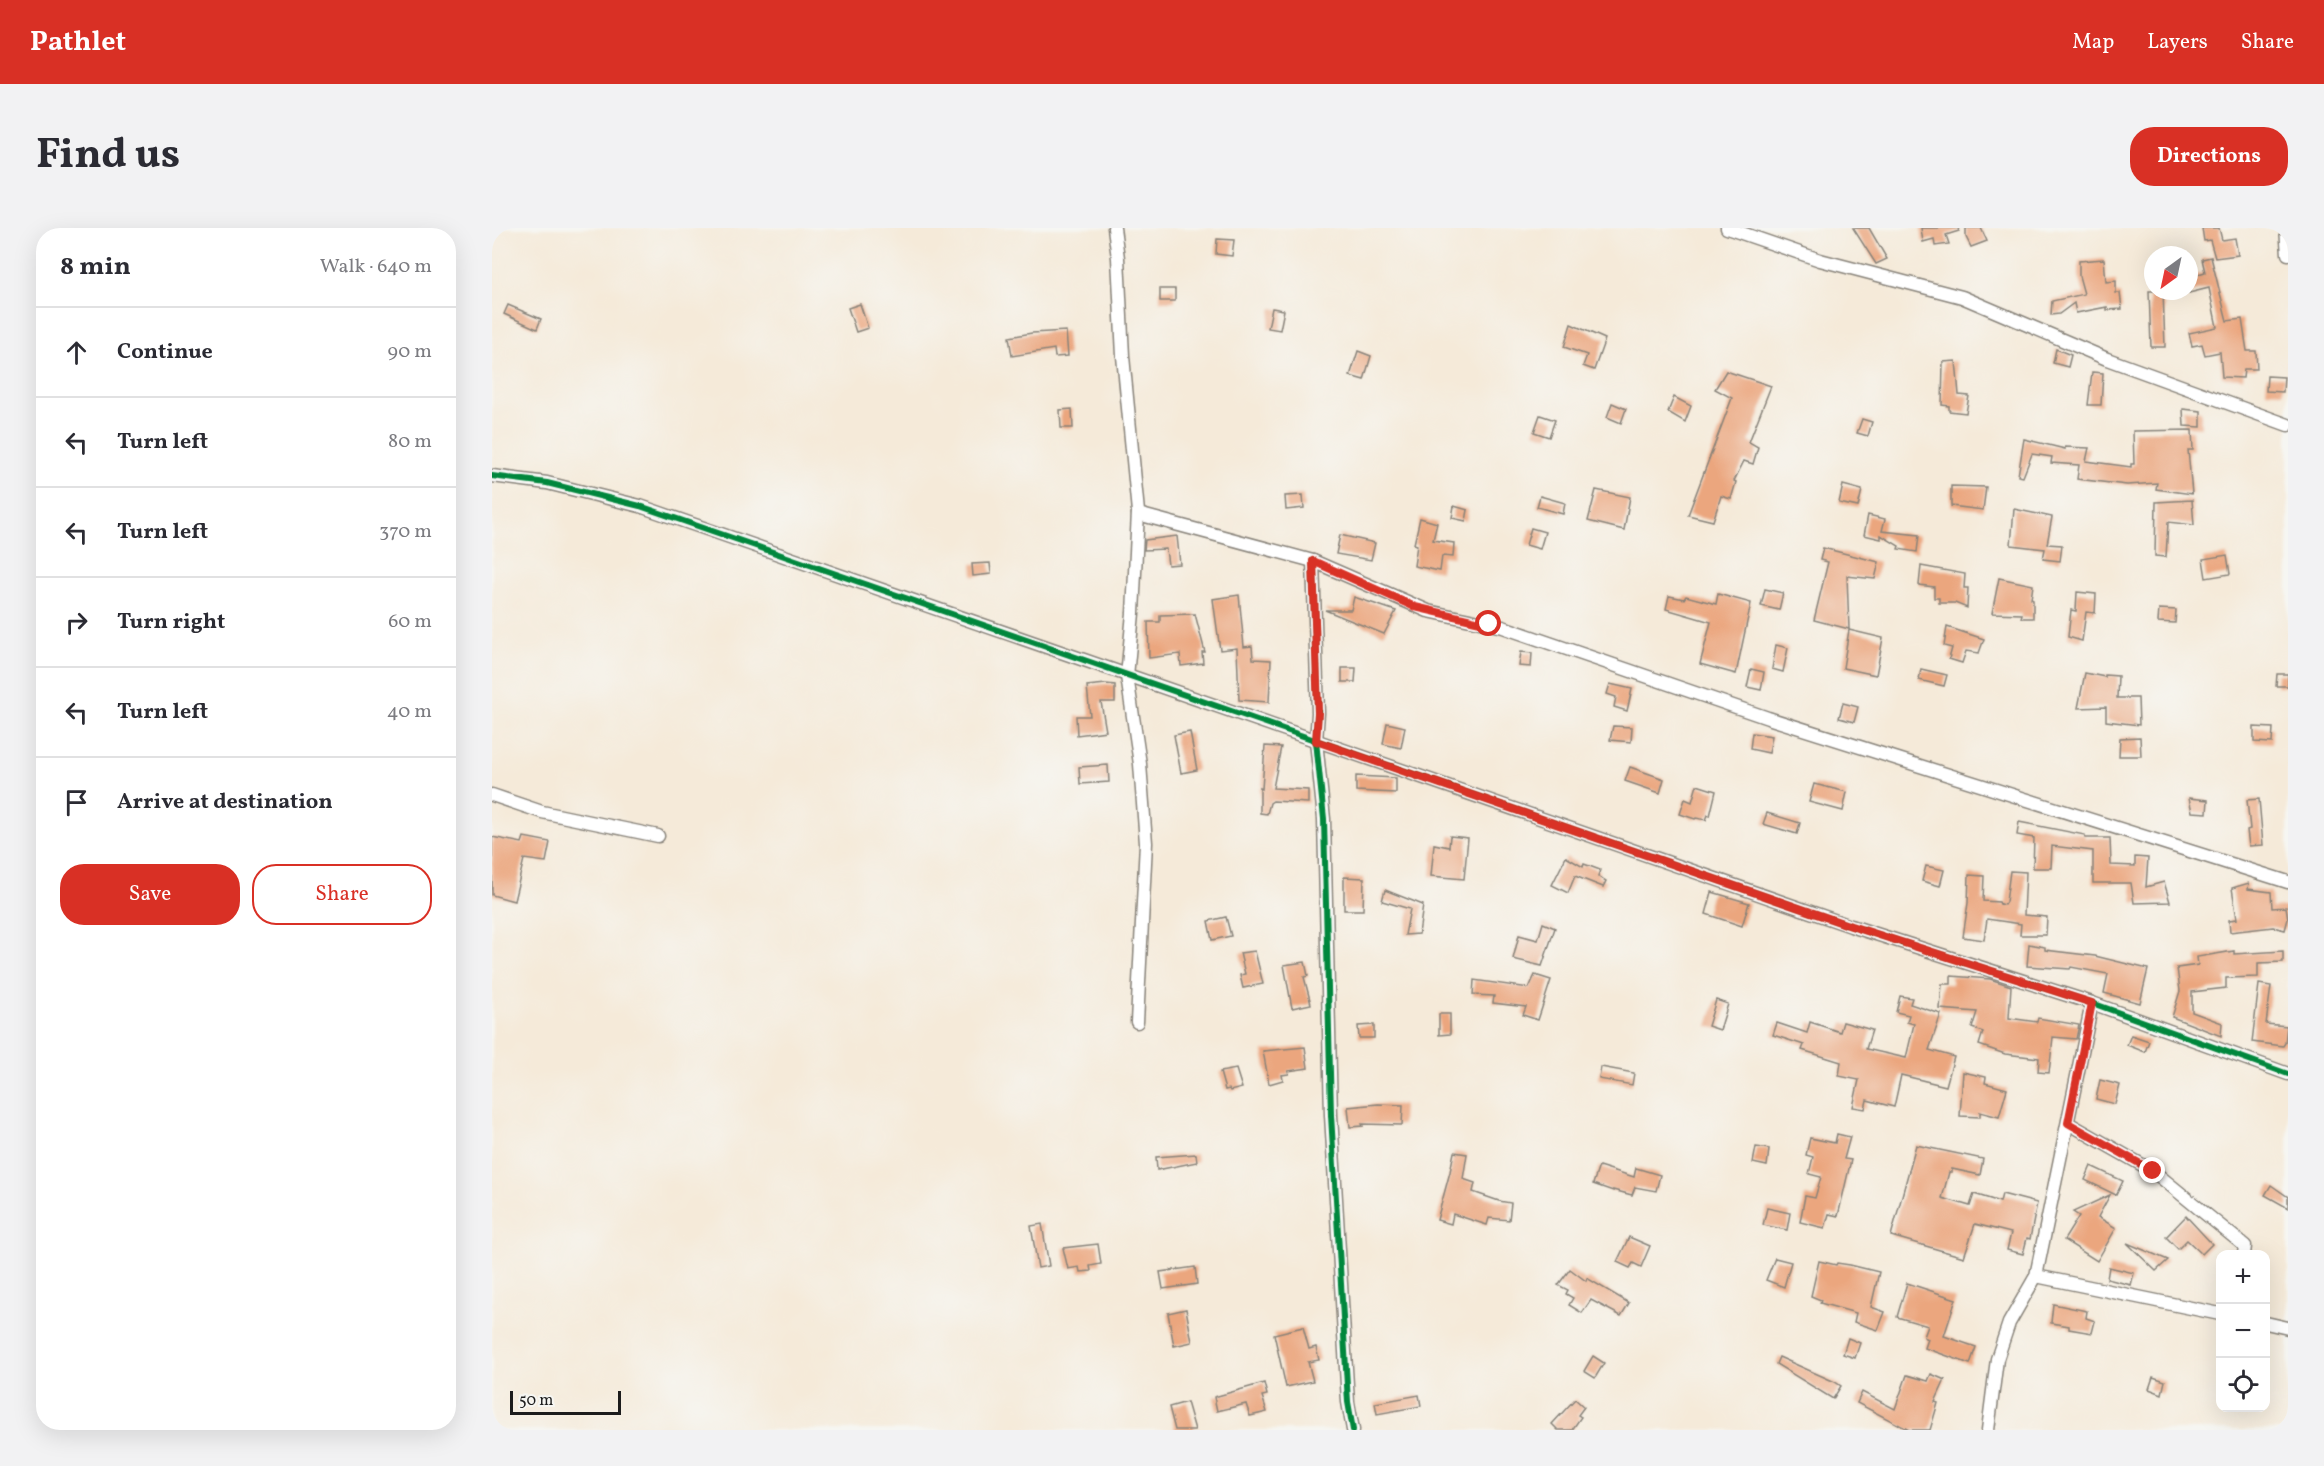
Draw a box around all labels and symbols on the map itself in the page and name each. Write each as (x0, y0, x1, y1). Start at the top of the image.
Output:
north arrow (2144, 246, 2198, 300)
route start (1475, 610, 1501, 636)
route end (2139, 1157, 2165, 1183)
scale bar (510, 1388, 621, 1416)

